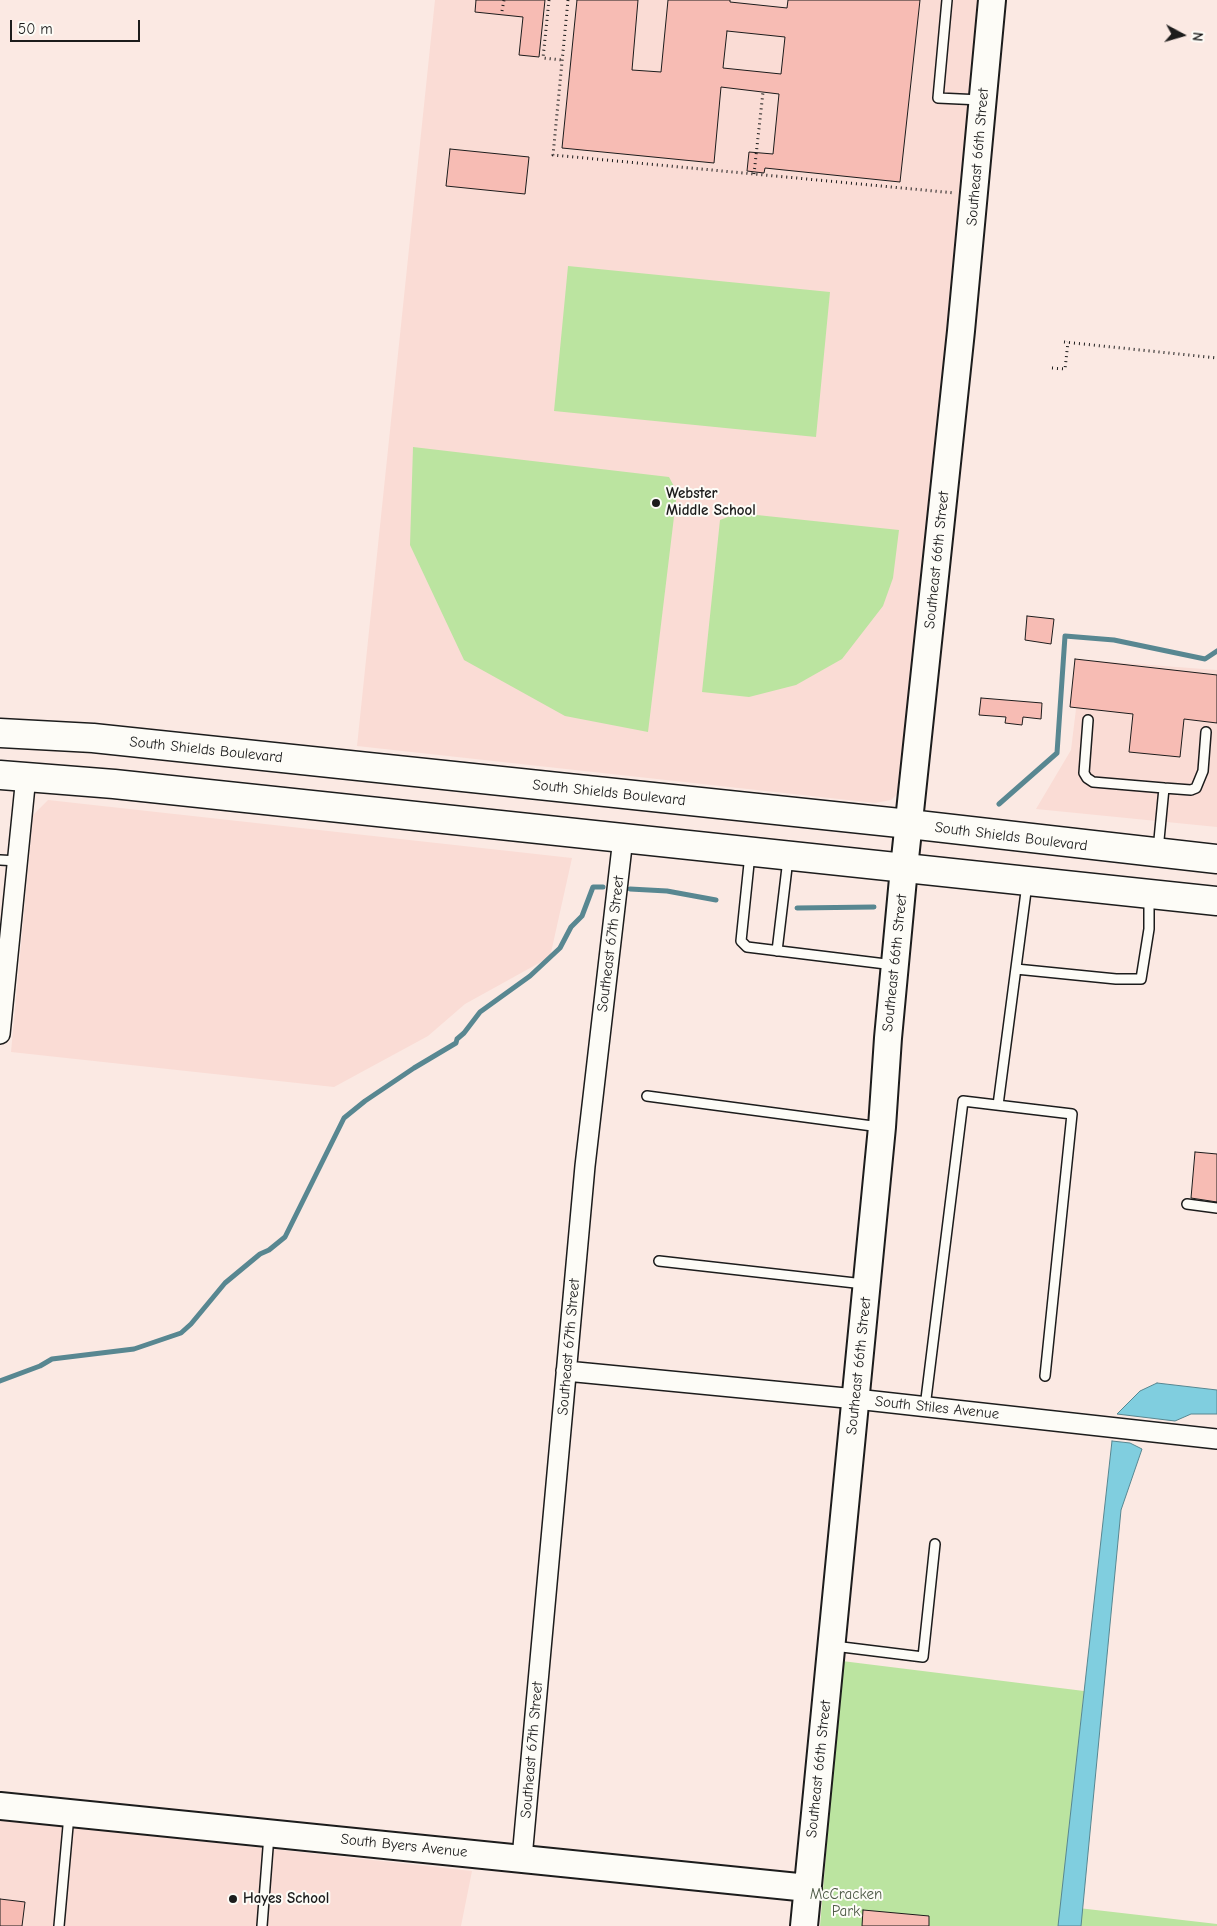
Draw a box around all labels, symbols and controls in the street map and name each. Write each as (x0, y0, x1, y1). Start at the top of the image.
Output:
scale bar (12, 10, 142, 42)
north arrow (1157, 10, 1207, 60)
text: 50 m (18, 20, 53, 38)
text: N (1188, 31, 1206, 42)
street label: Southeast 66th Street (963, 87, 993, 227)
place label: Webster Middle School (666, 485, 756, 520)
street label: Southeast 66th Street (921, 490, 953, 630)
marker: Webster Middle School (650, 497, 662, 509)
street label: South Shields Boulevard (129, 733, 283, 767)
street label: South Shields Boulevard (532, 776, 686, 810)
street label: South Shields Boulevard (934, 819, 1088, 855)
street label: Southeast 67th Street (594, 875, 628, 1013)
street label: Southeast 66th Street (879, 893, 911, 1033)
street label: Southeast 67th Street (554, 1278, 584, 1416)
street label: Southeast 66th Street (843, 1296, 875, 1436)
street label: South Stiles Avenue (874, 1393, 1000, 1423)
street label: Southeast 67th Street (517, 1681, 547, 1819)
street label: Southeast 66th Street (803, 1699, 835, 1839)
street label: South Byers Avenue (340, 1830, 468, 1862)
park label: McCracken Park (810, 1886, 882, 1921)
place label: Hayes School (243, 1890, 329, 1908)
marker: Hayes School (227, 1893, 239, 1905)

